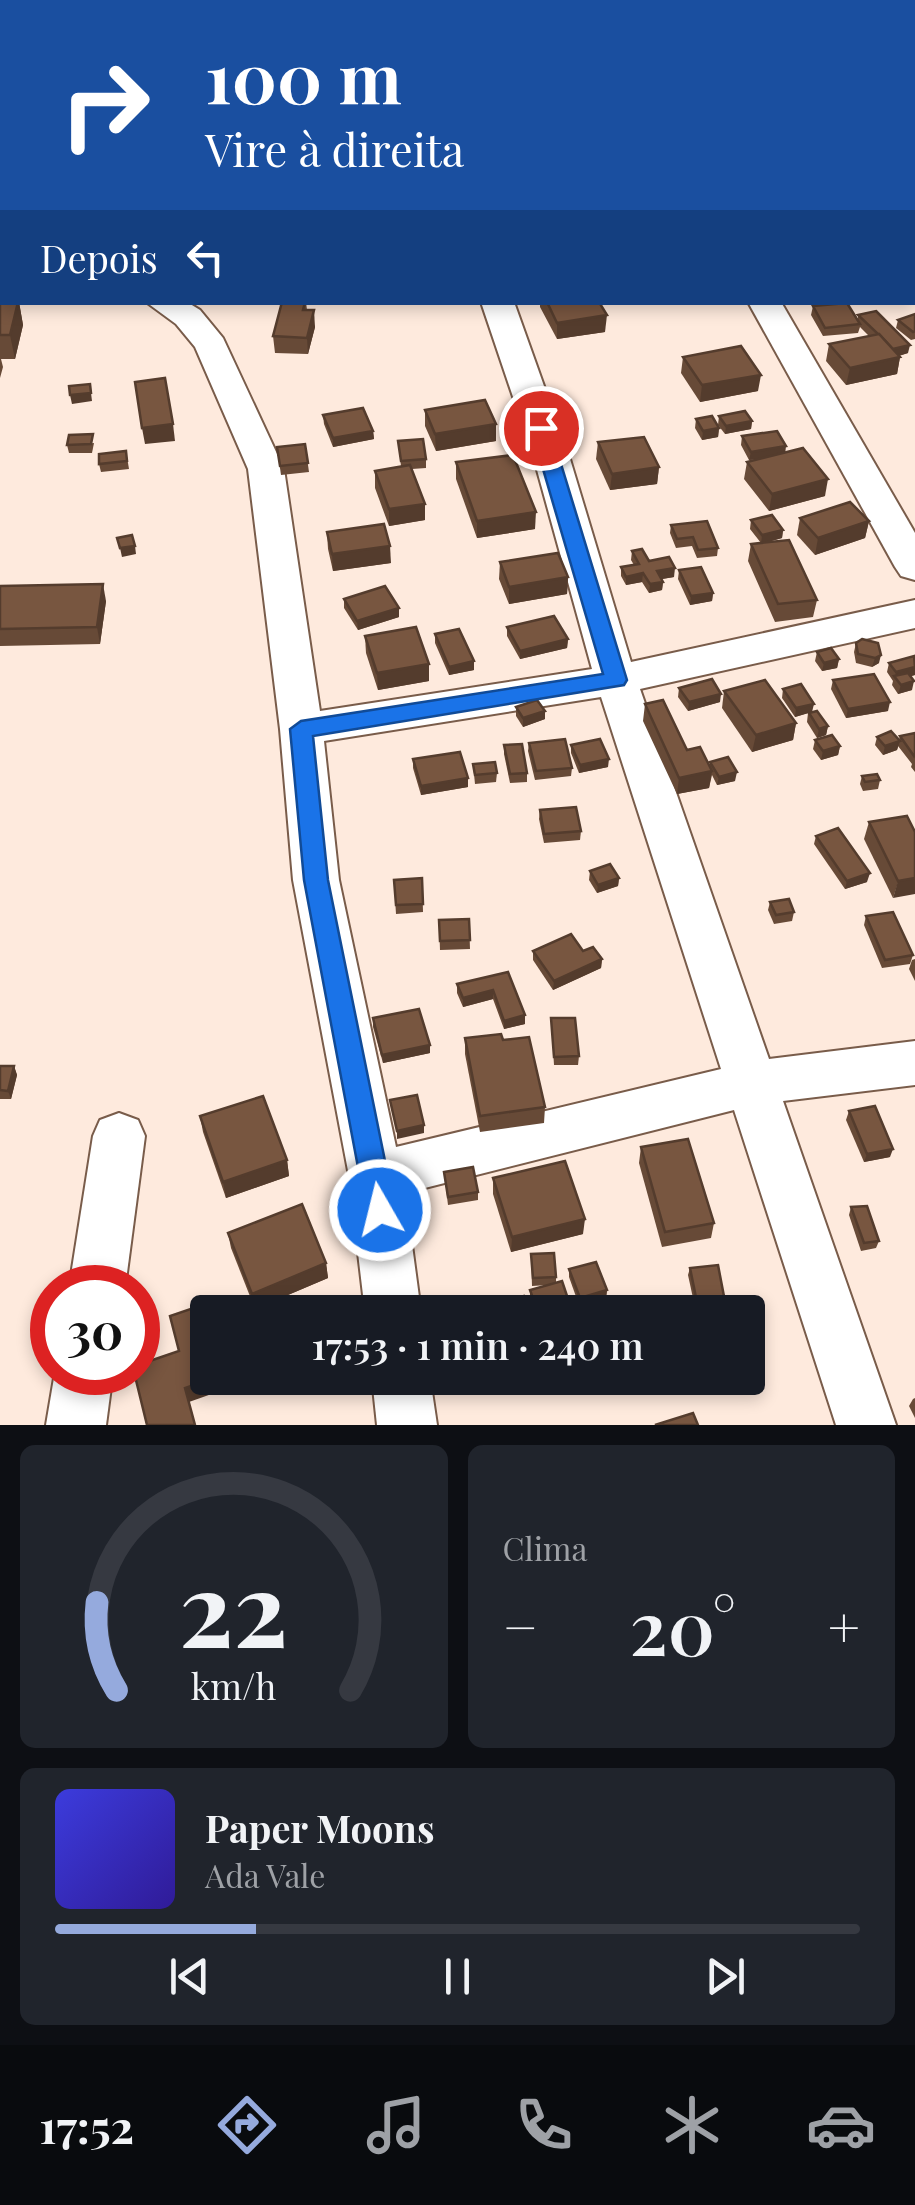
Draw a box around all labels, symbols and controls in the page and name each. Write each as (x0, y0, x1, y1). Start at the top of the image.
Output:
text: 100 m (205, 28, 402, 122)
icon: right (40, 40, 170, 170)
text: Vire à direita (205, 118, 464, 178)
icon: left (178, 230, 233, 285)
text: Depois (40, 232, 158, 283)
pin (499, 386, 584, 471)
icon: arrive (514, 401, 569, 456)
position arrow (328, 1158, 432, 1262)
speed limit sign: 30 (30, 1265, 160, 1395)
text: 17:53 · 1 min · 240 m (311, 1319, 644, 1370)
text: Clima (503, 1526, 587, 1569)
text: 22 (179, 1535, 288, 1674)
text: 20° (630, 1575, 736, 1675)
text: − (503, 1588, 538, 1662)
text: + (828, 1588, 860, 1662)
text: km/h (191, 1661, 277, 1709)
text: Paper Moons (205, 1802, 434, 1853)
text: Ada Vale (205, 1853, 325, 1896)
icon: previous (162, 1949, 217, 2004)
icon: pause (430, 1949, 485, 2004)
icon: next (698, 1949, 753, 2004)
icon: directions (212, 2090, 282, 2160)
icon: music (361, 2090, 431, 2160)
icon: phone (509, 2090, 579, 2160)
icon: climate (657, 2090, 727, 2160)
icon: car (806, 2090, 876, 2160)
text: 17:52 (39, 2095, 134, 2155)

